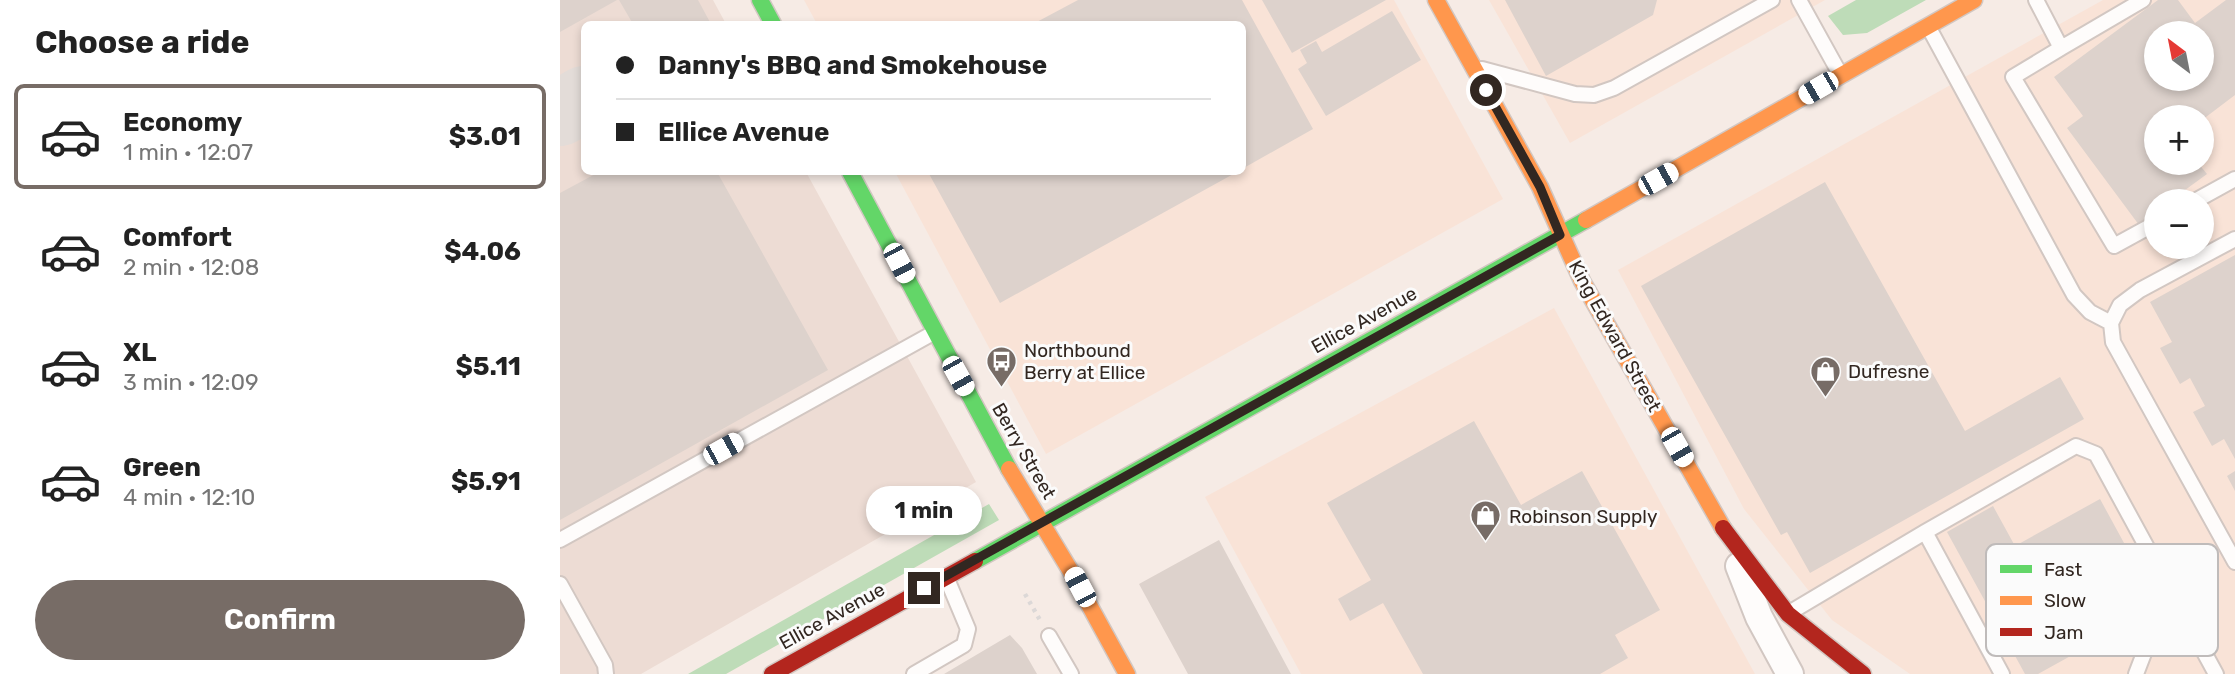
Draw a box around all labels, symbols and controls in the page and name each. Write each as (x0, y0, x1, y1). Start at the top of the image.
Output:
north arrow (2144, 21, 2214, 91)
map controls (2144, 21, 2214, 259)
text: Choose a ride (35, 23, 249, 61)
text: Danny's BBQ and Smokehouse (658, 50, 1047, 81)
car (1795, 68, 1842, 108)
route start (1470, 74, 1502, 106)
icon: car (39, 105, 102, 168)
button: + (2144, 105, 2214, 175)
text: Economy (123, 107, 242, 138)
text: Ellice Avenue (658, 117, 829, 148)
text: $3.01 (449, 121, 521, 152)
text: 1 min · 12:07 (123, 138, 253, 166)
car (1635, 160, 1682, 198)
button: − (2144, 189, 2214, 259)
icon: car (39, 220, 102, 283)
text: Comfort (123, 222, 232, 253)
text: $4.06 (444, 236, 521, 267)
car (880, 240, 919, 286)
text: 2 min · 12:08 (123, 253, 259, 281)
street label: King Edward Street (1564, 256, 1666, 416)
street label: Ellice Avenue (1307, 282, 1421, 358)
icon: car (39, 335, 102, 398)
text: XL (123, 337, 156, 368)
place label: Northbound Berry at Ellice (1024, 339, 1145, 384)
bus stop icon: Northbound Berry at Ellice (984, 344, 1018, 388)
text: $5.11 (455, 351, 521, 382)
car (939, 353, 978, 399)
shop icon: Dufresne (1808, 354, 1842, 398)
place label: Dufresne (1848, 360, 1929, 383)
text: 3 min · 12:09 (123, 368, 259, 396)
street label: Berry Street (987, 399, 1061, 504)
car (1658, 424, 1697, 470)
car (700, 430, 747, 468)
icon: car (39, 450, 102, 513)
text: Green (123, 452, 201, 483)
text: $5.91 (451, 466, 521, 497)
text: 4 min · 12:10 (123, 483, 255, 511)
callout: 1 min (866, 486, 982, 536)
text: 1 min (895, 496, 953, 524)
shop icon: Robinson Supply (1469, 499, 1503, 543)
place label: Robinson Supply (1509, 505, 1657, 528)
legend (1986, 544, 2218, 656)
text: Fast (2044, 558, 2083, 581)
car (1061, 564, 1100, 610)
route end (908, 572, 940, 604)
street label: Ellice Avenue (775, 578, 889, 654)
button: Confirm (35, 580, 525, 660)
text: Slow (2044, 589, 2086, 612)
text: Jam (2044, 621, 2083, 644)

